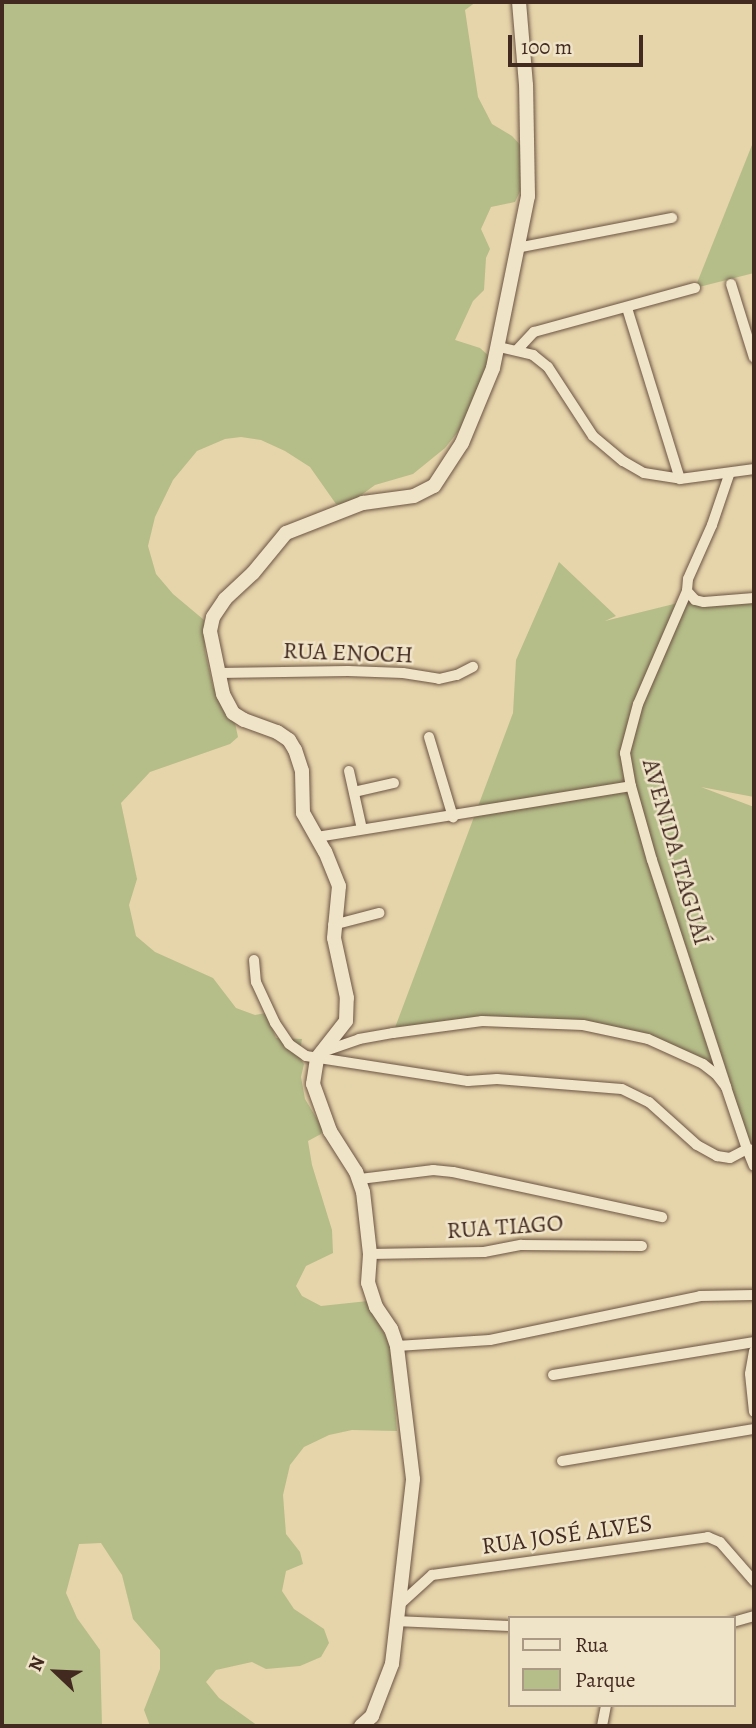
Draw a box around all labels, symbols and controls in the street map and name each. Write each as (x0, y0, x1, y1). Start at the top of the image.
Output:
scale bar (511, 21, 646, 65)
text: 100 m (521, 33, 572, 61)
street label: RUA ENOCH (282, 636, 414, 670)
street label: AVENIDA ITAGUAÍ (636, 756, 716, 948)
street label: RUA TIAGO (446, 1209, 564, 1245)
street label: RUA JOSÉ ALVES (480, 1509, 654, 1561)
legend (508, 1616, 735, 1707)
text: Rua (575, 1631, 608, 1659)
north arrow (21, 1637, 91, 1707)
text: N (22, 1652, 51, 1675)
text: Parque (575, 1666, 635, 1694)

